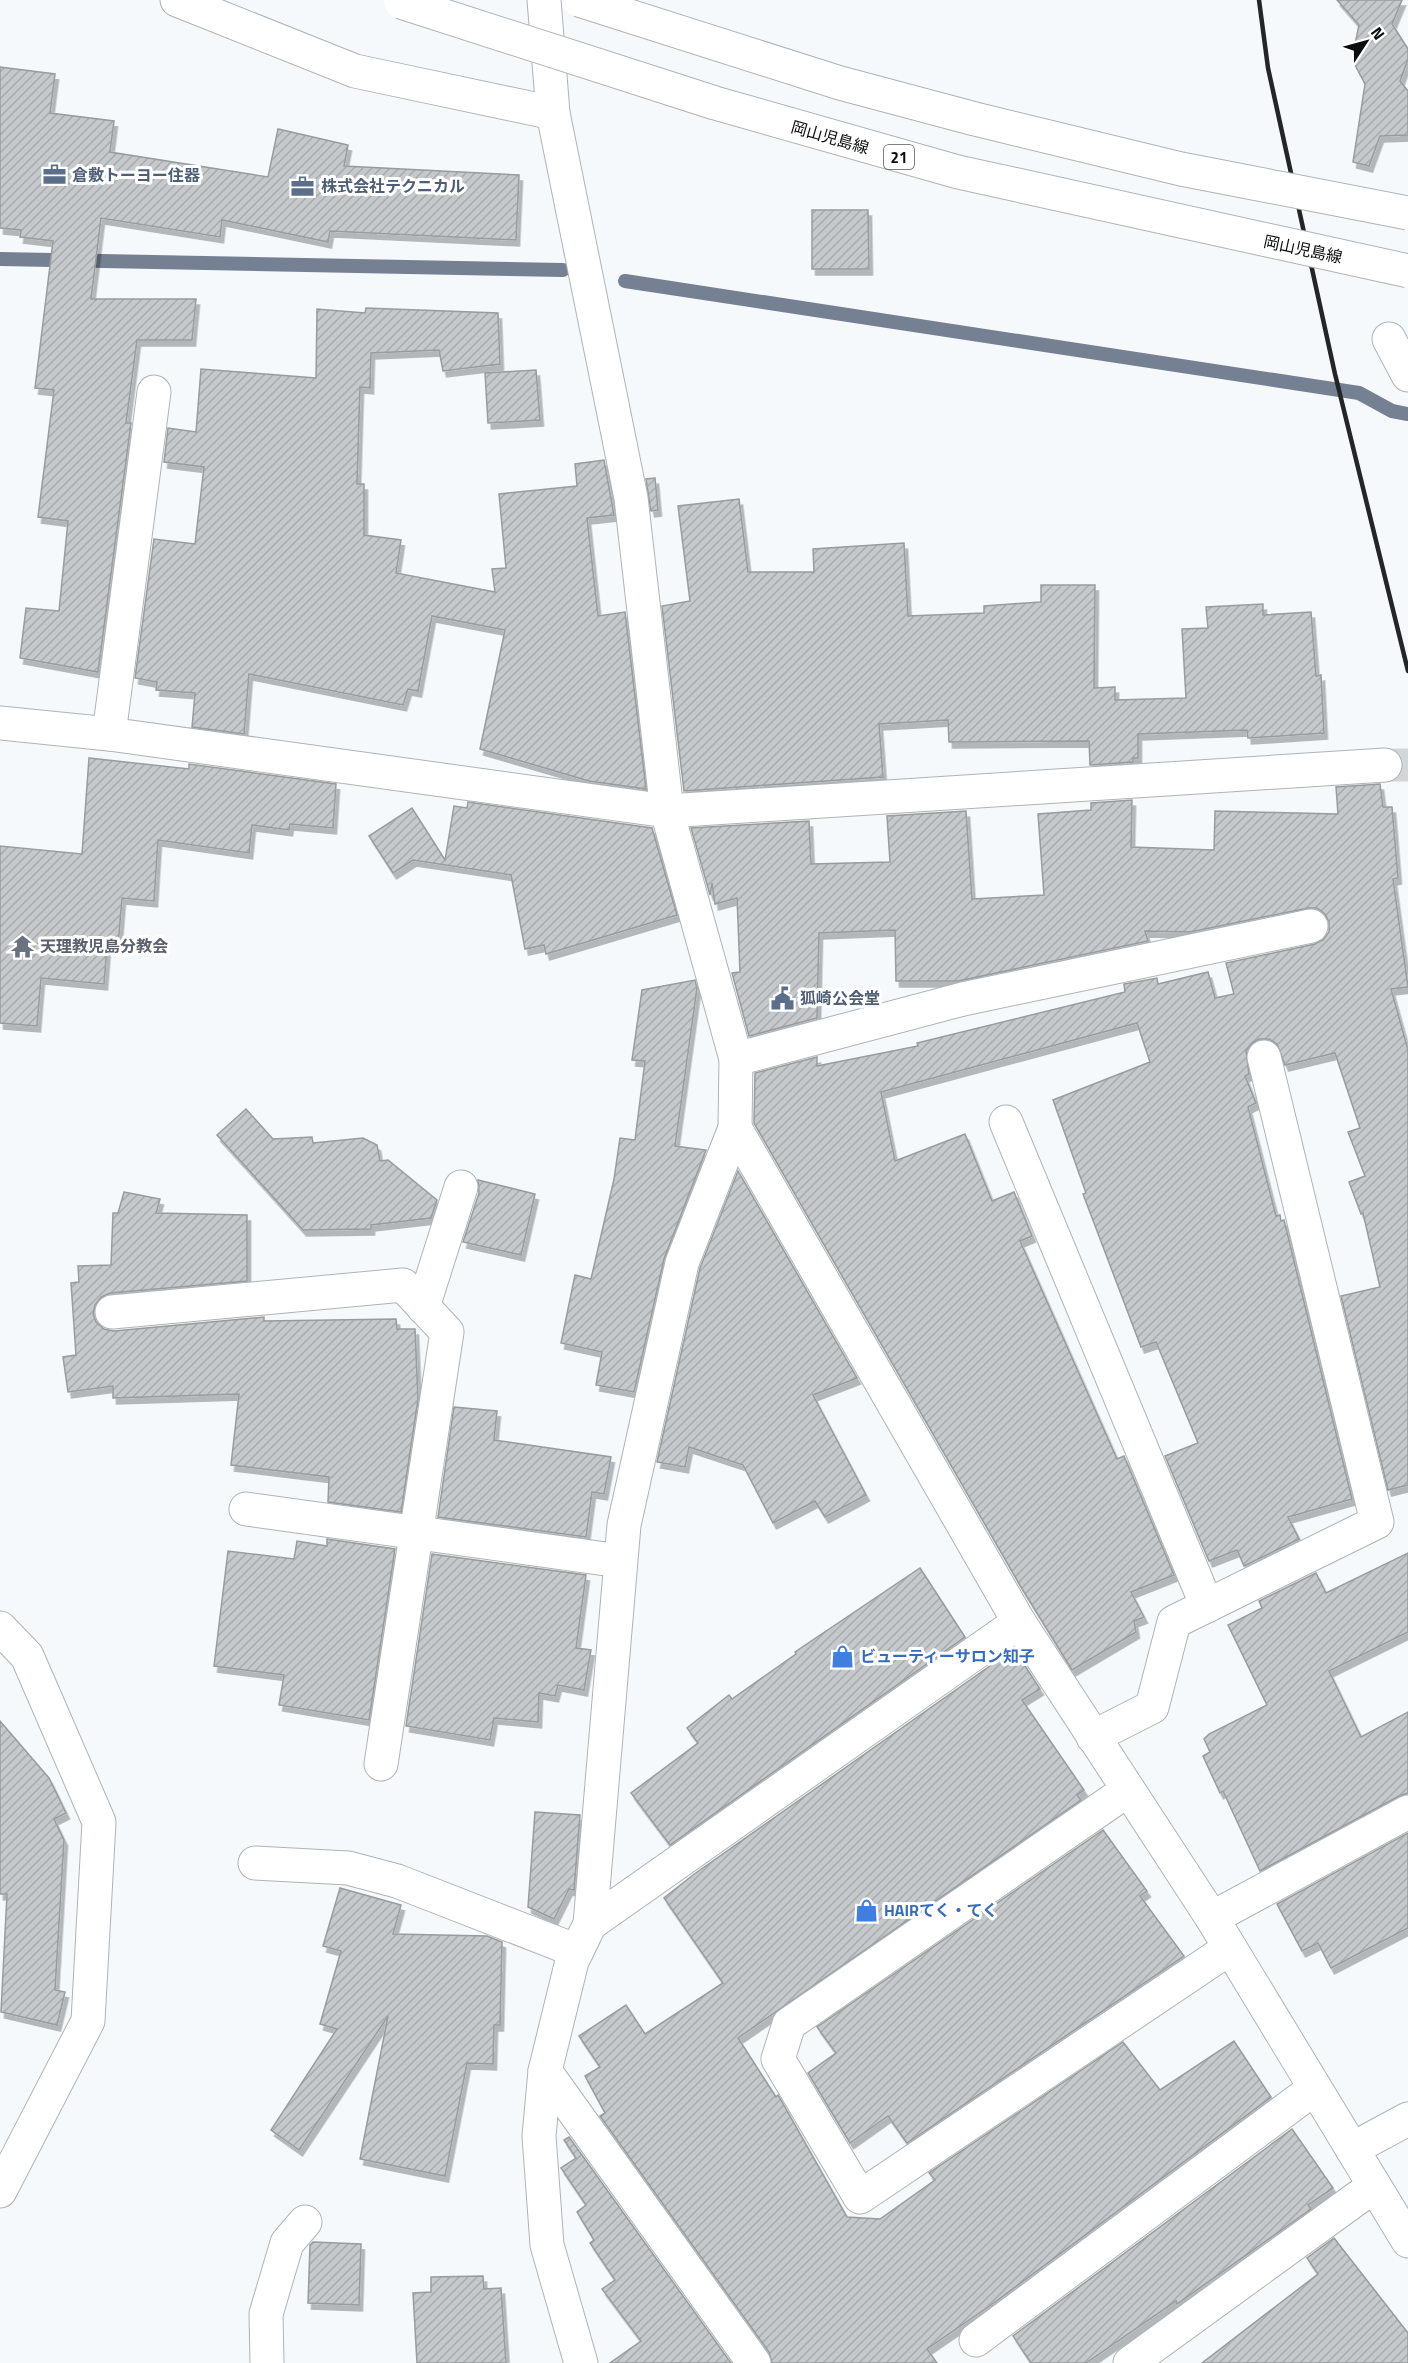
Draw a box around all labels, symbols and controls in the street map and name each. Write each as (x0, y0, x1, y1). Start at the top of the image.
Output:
north arrow (1336, 12, 1396, 72)
text: N (1365, 22, 1391, 45)
street label: 岡山児島線 (788, 114, 872, 160)
road number: 21 (884, 145, 914, 169)
office icon: 倉敷トーヨー住器 (41, 162, 67, 188)
place label: 倉敷トーヨー住器 (72, 163, 201, 187)
office icon: 株式会社テクニカル (290, 173, 316, 199)
place label: 株式会社テクニカル (321, 174, 465, 198)
street label: 岡山児島線 (1261, 229, 1345, 269)
temple icon: 天理教児島分教会 (9, 933, 35, 959)
place label: 天理教児島分教会 (40, 934, 168, 958)
public building icon: 狐崎公会堂 (769, 985, 795, 1011)
place label: 狐崎公会堂 (800, 986, 880, 1010)
shop icon: ビューティーサロン知子 (829, 1643, 855, 1669)
place label: ビューティーサロン知子 (860, 1644, 1035, 1668)
shop icon: HAIRてく・てく (853, 1897, 879, 1923)
place label: HAIRてく・てく (884, 1898, 998, 1922)

